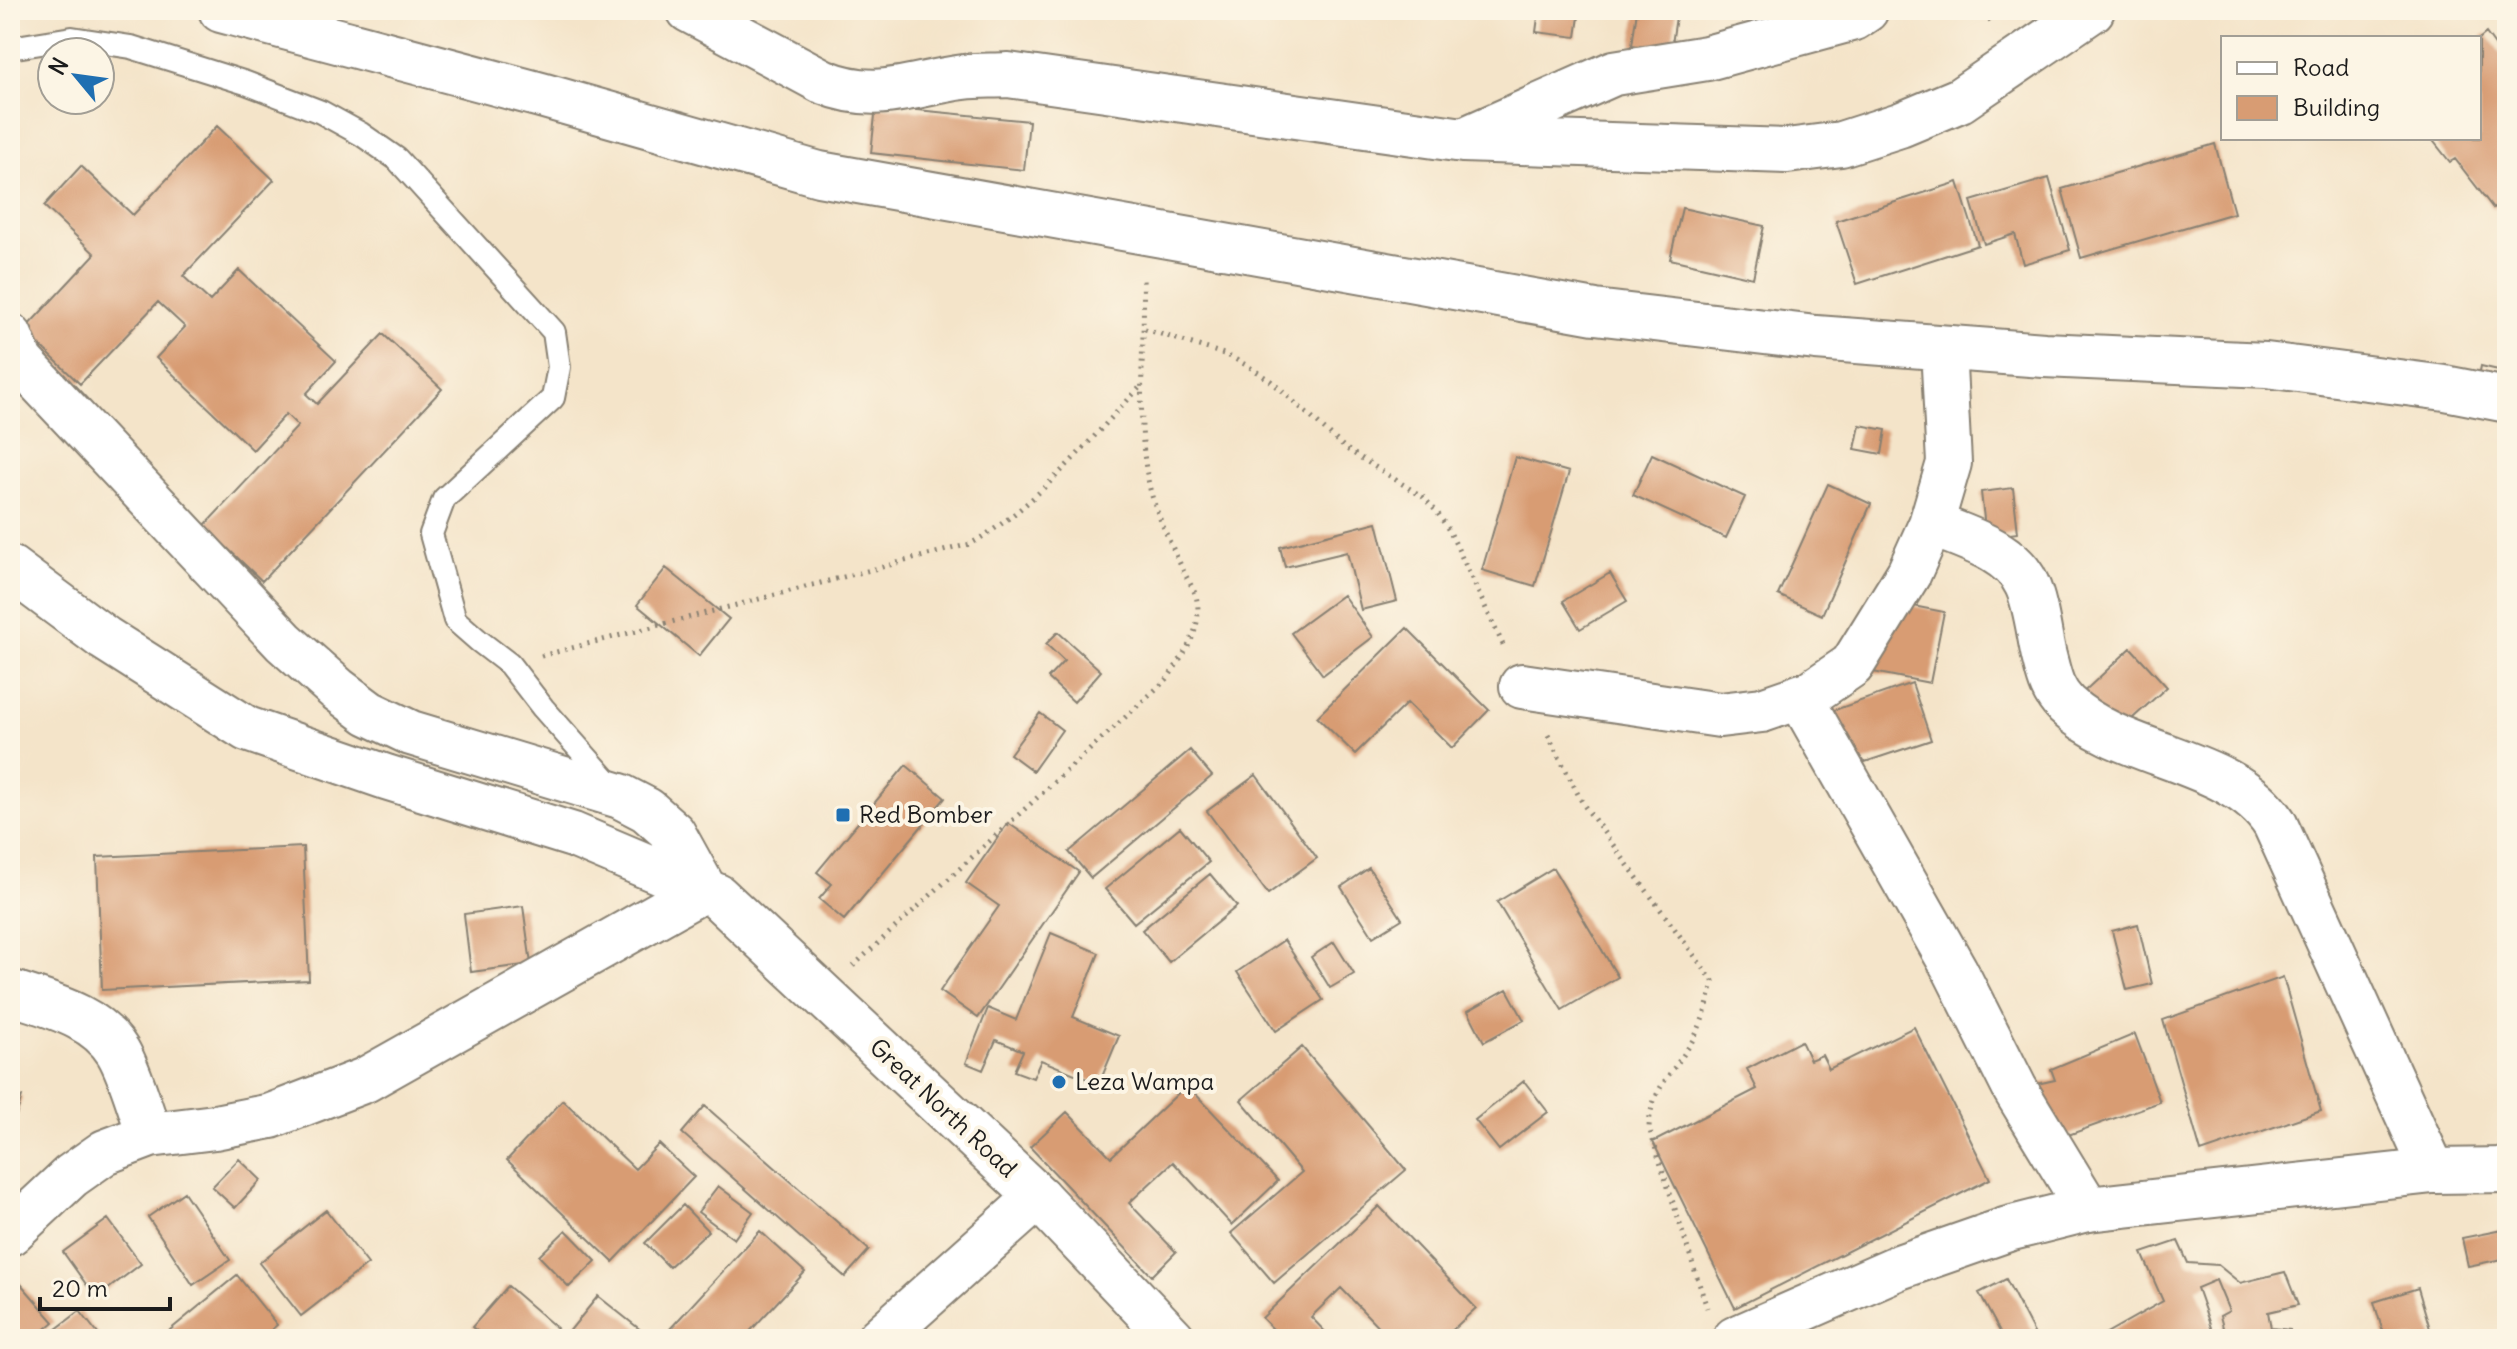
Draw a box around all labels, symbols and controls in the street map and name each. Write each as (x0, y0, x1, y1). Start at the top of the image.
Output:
north arrow (36, 36, 116, 116)
legend (2221, 36, 2481, 140)
text: Road (2293, 52, 2349, 82)
text: N (43, 53, 74, 80)
text: Building (2293, 92, 2380, 122)
place label: Red Bomber (859, 799, 993, 829)
marker: Red Bomber (834, 806, 852, 824)
street label: Great North Road (864, 1031, 1024, 1183)
place label: Leza Wampa (1075, 1066, 1214, 1096)
marker: Leza Wampa (1050, 1073, 1068, 1091)
scale bar (40, 1261, 170, 1311)
text: 20 m (52, 1273, 108, 1303)

